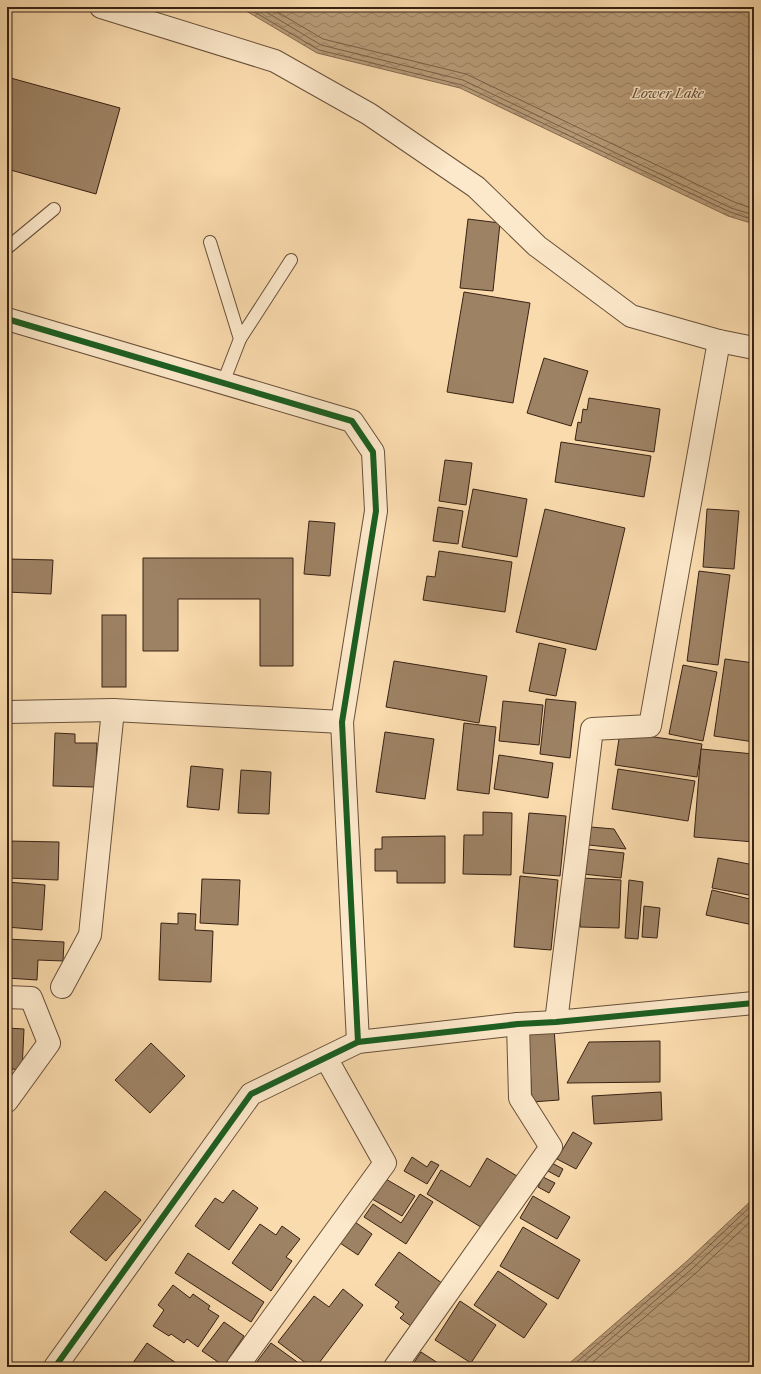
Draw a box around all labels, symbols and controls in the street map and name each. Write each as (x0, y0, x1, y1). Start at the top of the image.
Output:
water label: Lower Lake (631, 85, 705, 101)

